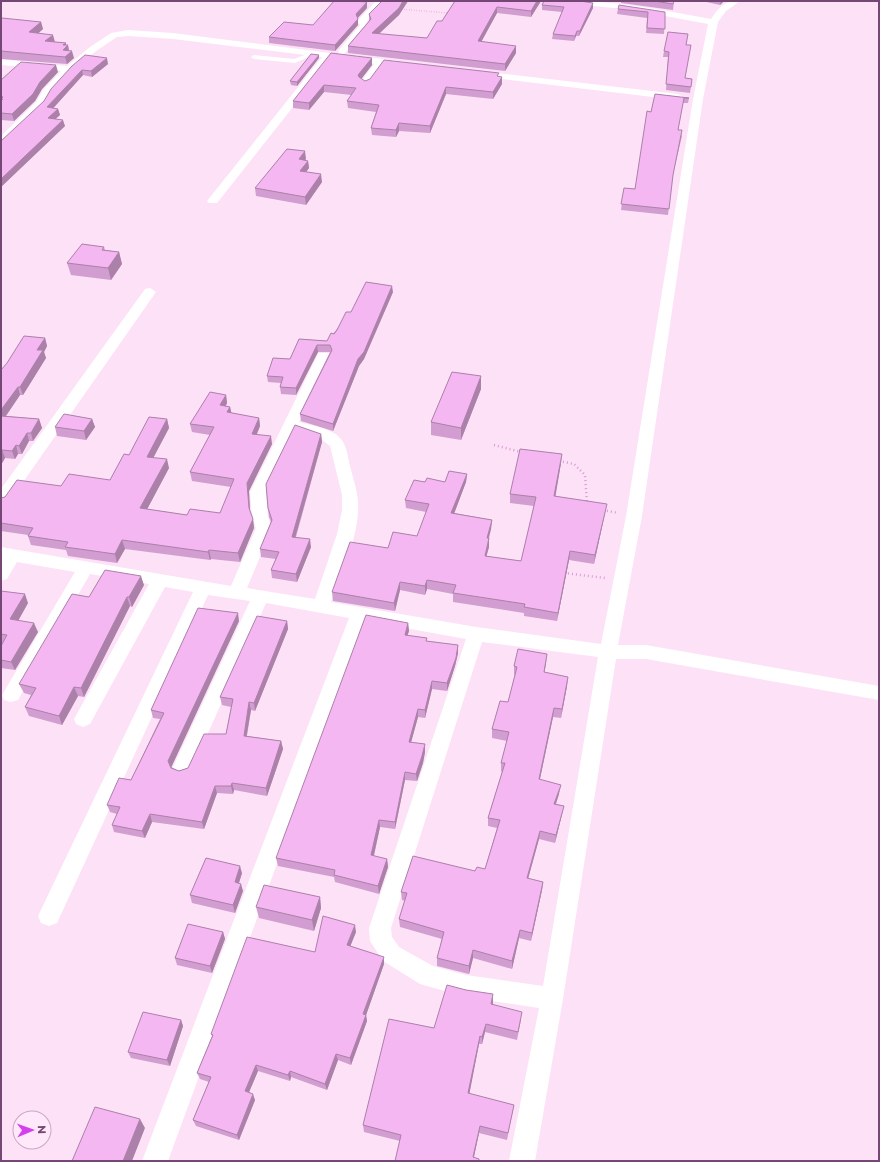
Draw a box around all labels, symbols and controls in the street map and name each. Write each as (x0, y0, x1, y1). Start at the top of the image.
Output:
north arrow (12, 1110, 52, 1150)
text: N (35, 1125, 49, 1134)

